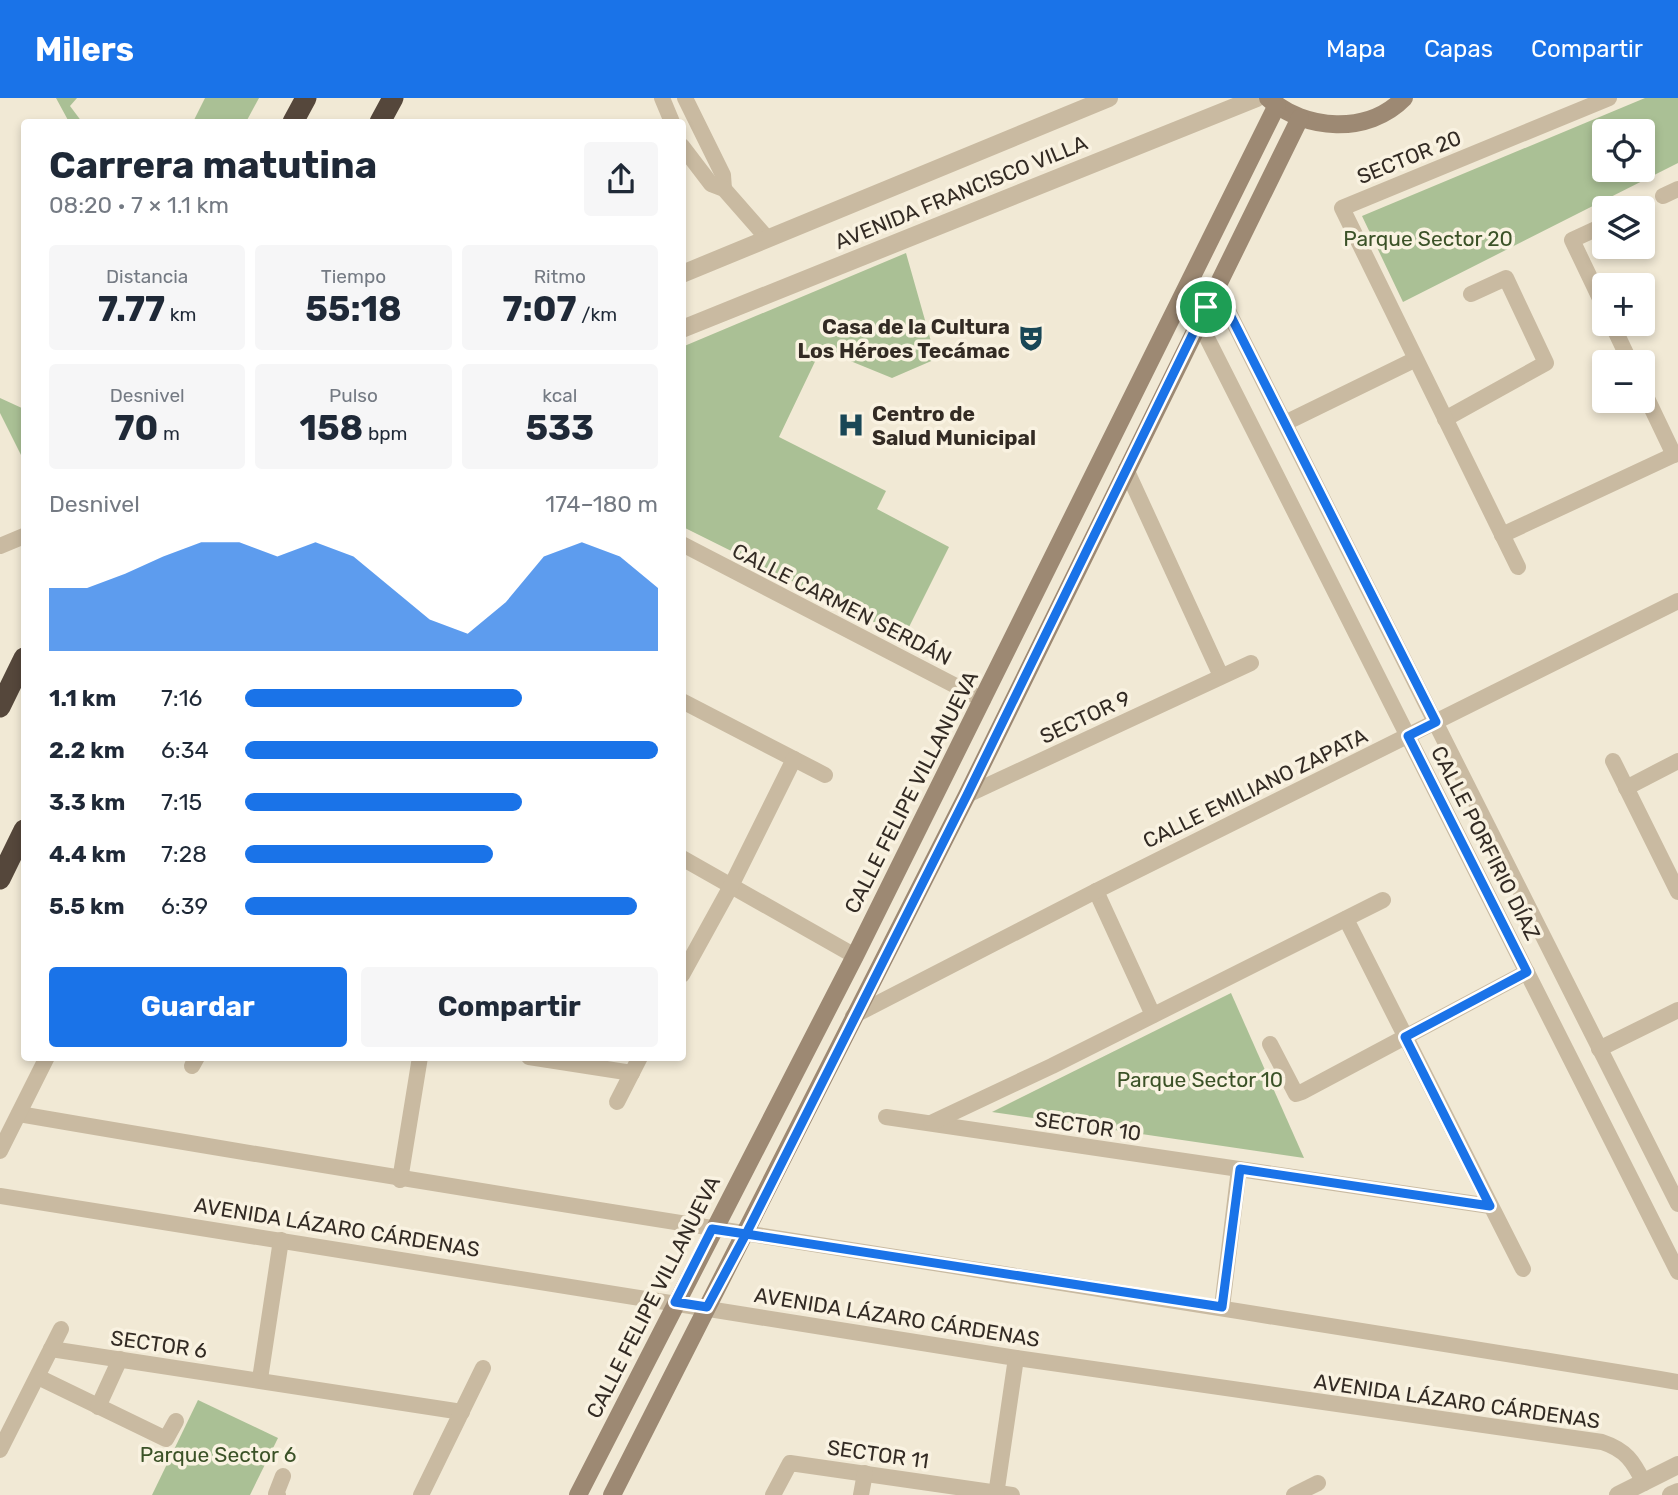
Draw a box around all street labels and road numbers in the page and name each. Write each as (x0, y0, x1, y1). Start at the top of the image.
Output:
street label: SECTOR 20 (1353, 125, 1465, 189)
street label: AVENIDA FRANCISCO VILLA (831, 130, 1091, 254)
street label: CALLE CARMEN SERDÁN (728, 538, 956, 670)
street label: CALLE FELIPE VILLANUEVA (839, 667, 983, 917)
street label: SECTOR 9 (1036, 685, 1134, 749)
street label: CALLE EMILIANO ZAPATA (1139, 723, 1371, 853)
street label: CALLE PORFIRIO DÍAZ (1426, 742, 1546, 944)
street label: SECTOR 10 (1033, 1106, 1143, 1146)
street label: CALLE FELIPE VILLANUEVA (581, 1172, 725, 1422)
street label: AVENIDA LÁZARO CÁRDENAS (192, 1192, 482, 1262)
street label: AVENIDA LÁZARO CÁRDENAS (752, 1282, 1042, 1352)
street label: SECTOR 6 (109, 1325, 209, 1363)
street label: AVENIDA LÁZARO CÁRDENAS (1312, 1369, 1602, 1433)
street label: SECTOR 11 (825, 1434, 931, 1474)

